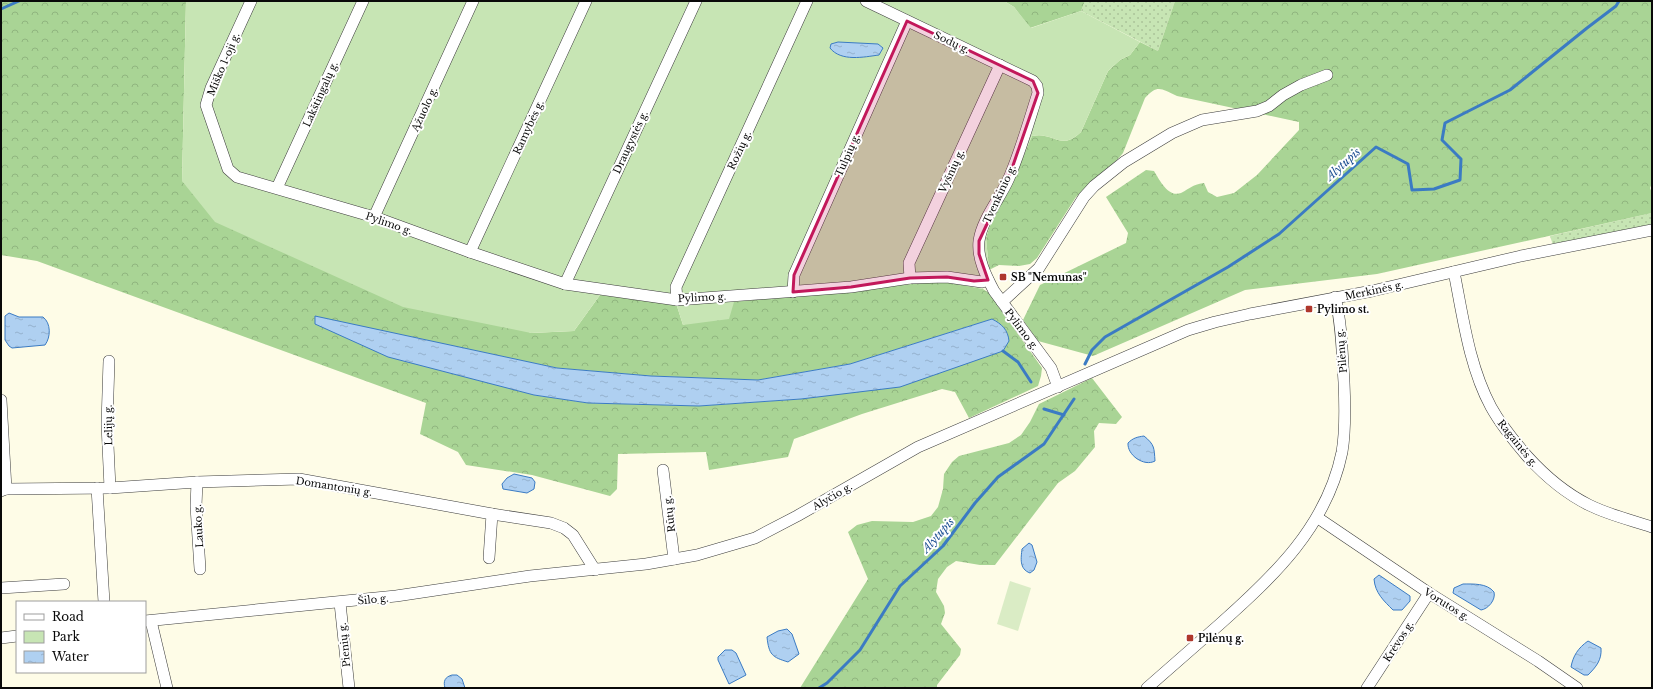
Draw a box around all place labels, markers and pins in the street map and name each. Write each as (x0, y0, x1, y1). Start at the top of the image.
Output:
place label: SB "Nemunas" (1011, 271, 1087, 284)
marker: SB "Nemunas" (998, 272, 1008, 282)
place label: Pylimo st. (1317, 303, 1370, 316)
marker: Pylimo st. (1304, 304, 1314, 314)
place label: Pilėnų g. (1198, 632, 1244, 645)
marker: Pilėnų g. (1185, 633, 1195, 643)

